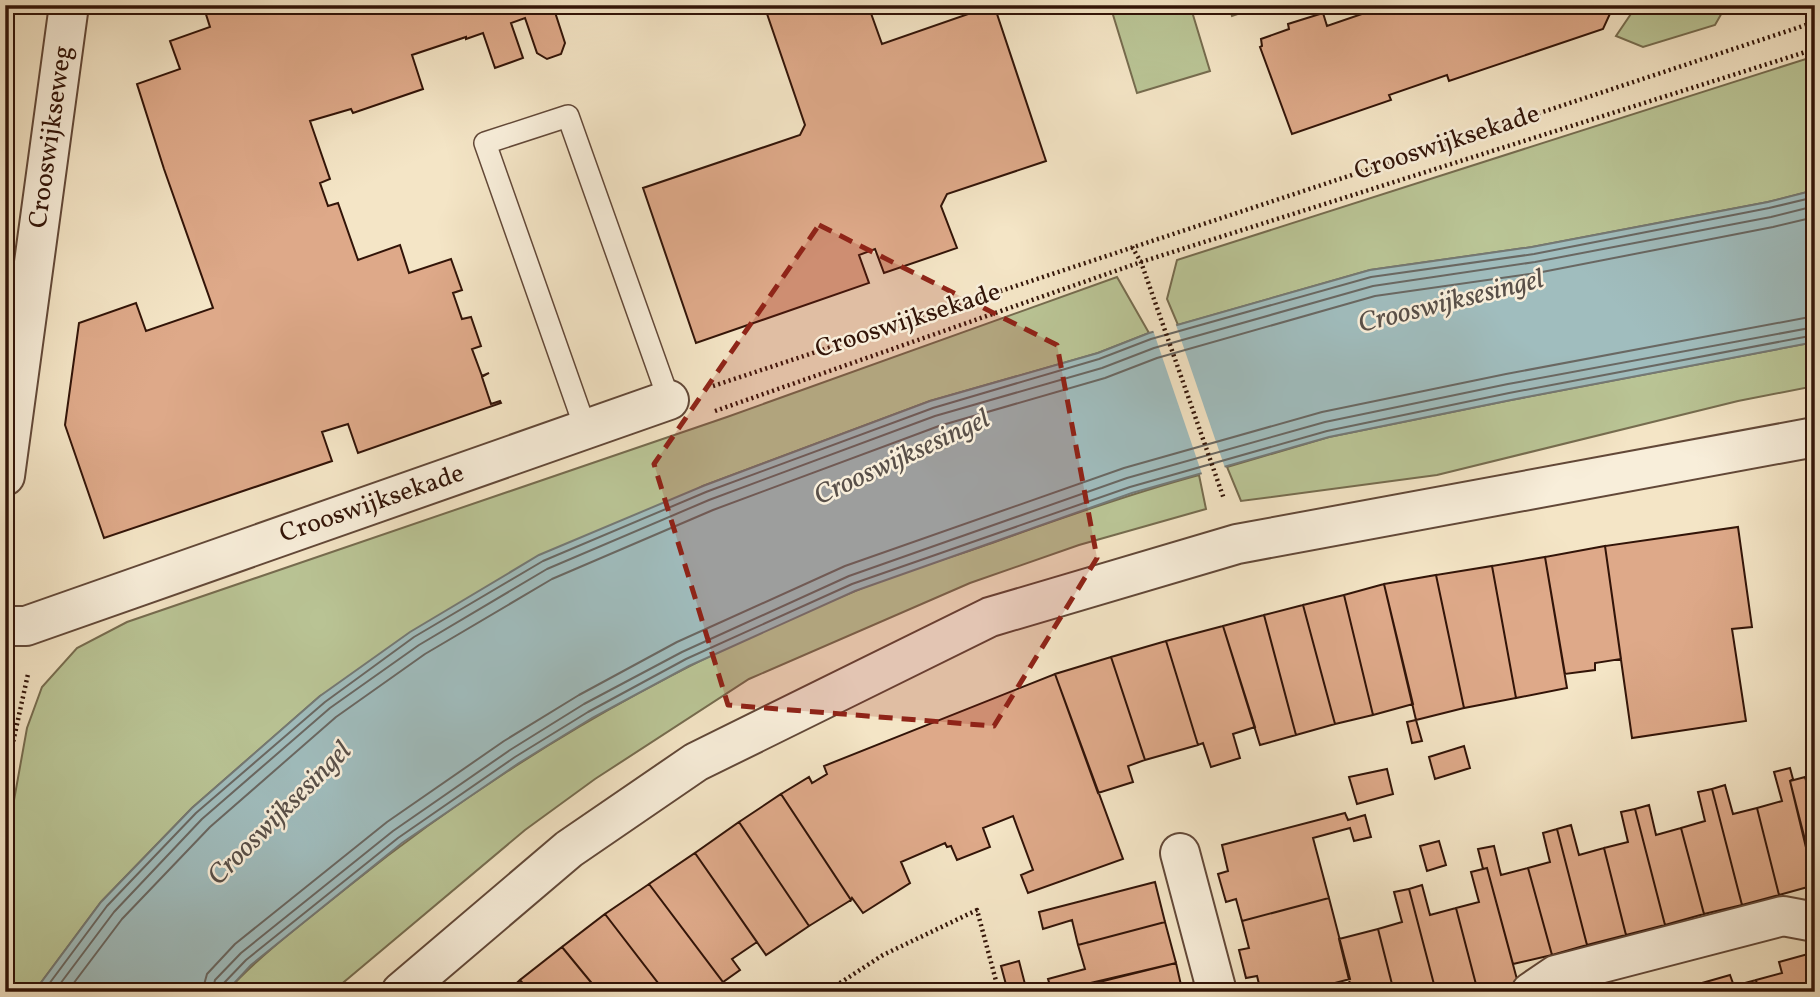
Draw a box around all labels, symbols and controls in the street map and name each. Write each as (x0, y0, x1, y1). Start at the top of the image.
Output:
street label: Crooswijkseweg (20, 43, 82, 231)
street label: Crooswijksekade (1350, 96, 1544, 190)
water label: Crooswijksesingel (1354, 260, 1548, 344)
street label: Crooswijksekade (811, 274, 1005, 368)
water label: Crooswijksesingel (808, 400, 996, 516)
street label: Crooswijksekade (275, 456, 469, 552)
water label: Crooswijksesingel (199, 733, 361, 895)

